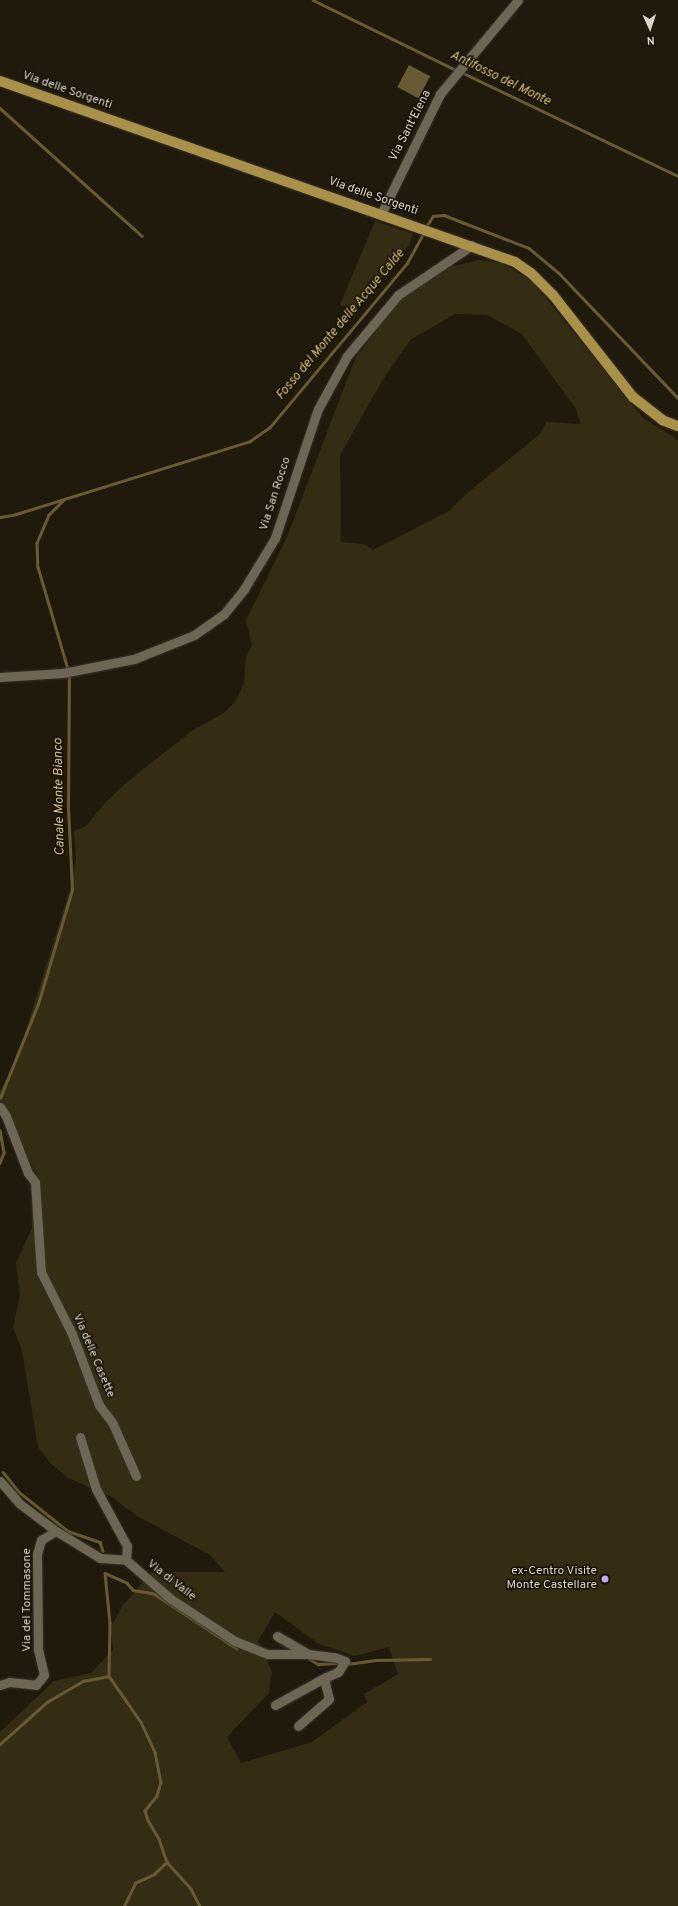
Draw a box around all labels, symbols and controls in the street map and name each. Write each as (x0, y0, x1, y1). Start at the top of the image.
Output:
north arrow (630, 8, 670, 48)
text: N (646, 33, 655, 47)
water label: Antifosso del Monte (447, 48, 553, 110)
street label: Via delle Sorgenti (20, 69, 114, 113)
street label: Via Sant'Elena (387, 88, 435, 164)
street label: Via delle Sorgenti (326, 175, 420, 219)
water label: Fosso del Monte delle Acque Calde (273, 246, 409, 404)
street label: Via San Rocco (257, 455, 295, 533)
water label: Canale Monte Bianco (51, 738, 69, 856)
street label: Via delle Casette (69, 1312, 117, 1400)
street label: Via del Tommasone (21, 1548, 35, 1652)
street label: Via di Valle (143, 1557, 199, 1605)
place label: ex-Centro Visite Monte Castellare (506, 1565, 597, 1593)
marker: ex-Centro Visite Monte Castellare (600, 1574, 610, 1584)

